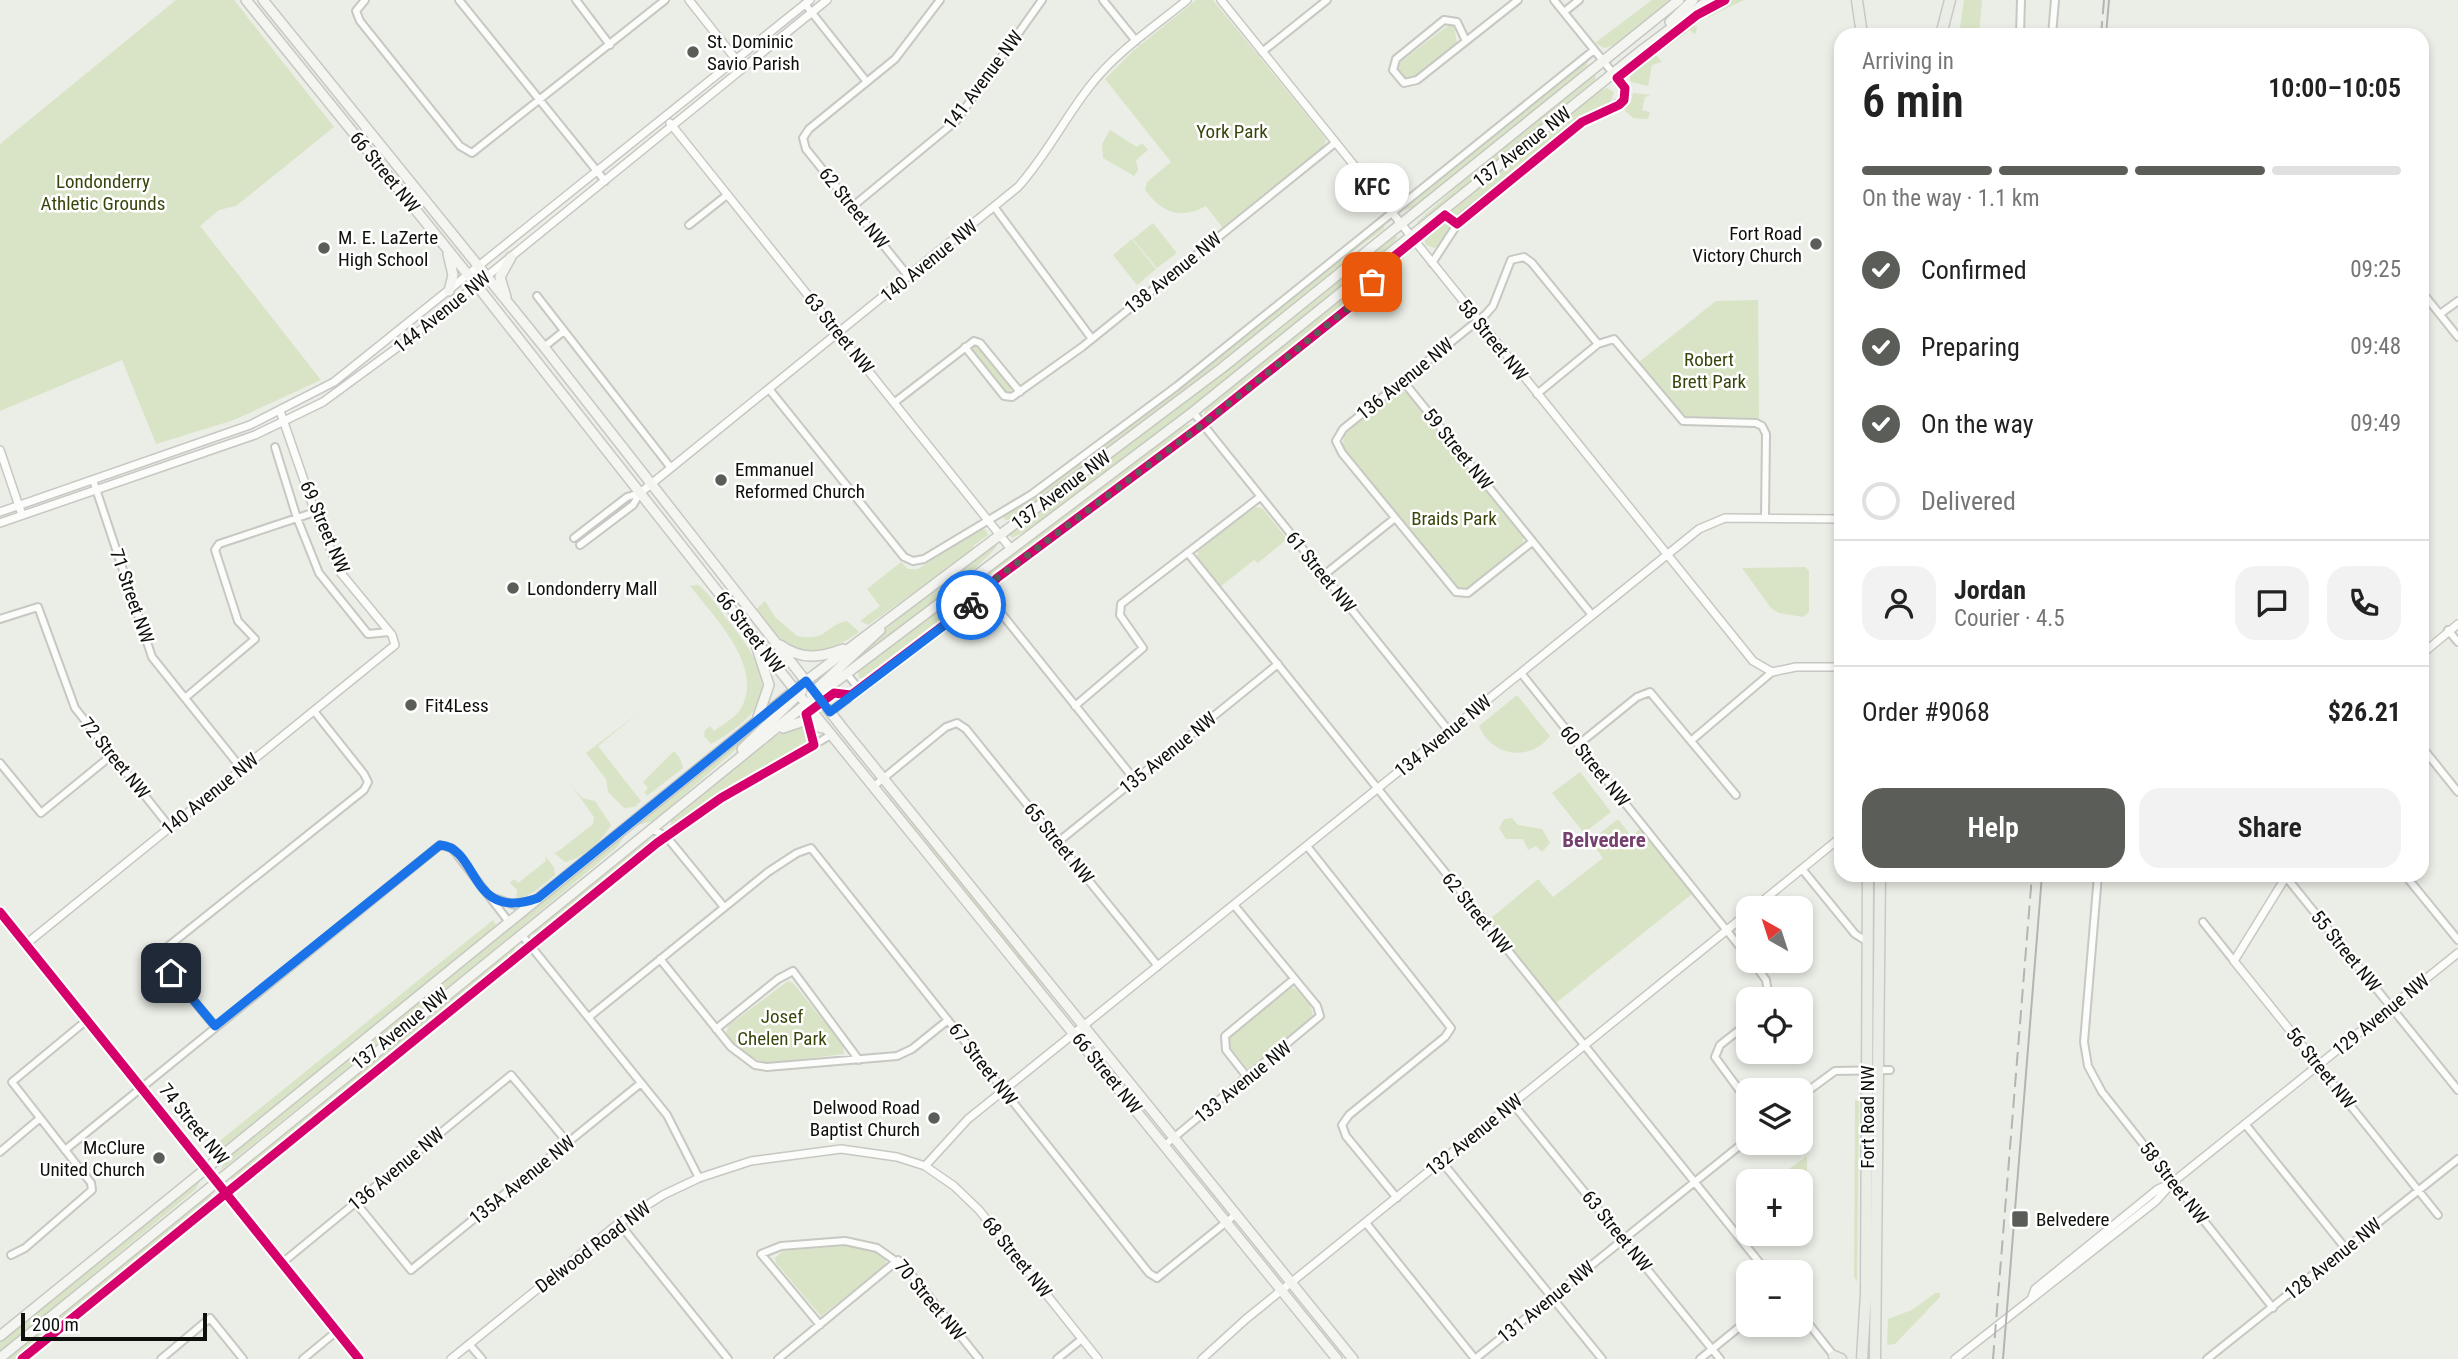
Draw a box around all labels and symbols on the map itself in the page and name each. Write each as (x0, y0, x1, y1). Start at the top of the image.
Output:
street label: 141 Avenue NW (938, 26, 1028, 134)
place label: St. Dominic Savio Parish (707, 30, 800, 75)
marker: St. Dominic Savio Parish (685, 44, 701, 60)
street label: 137 Avenue NW (1469, 102, 1575, 192)
park label: York Park (1196, 120, 1268, 143)
street label: 66 Street NW (345, 127, 425, 217)
street label: 62 Street NW (814, 163, 894, 253)
callout: KFC (1335, 163, 1409, 212)
park label: Londonderry Athletic Grounds (41, 170, 165, 215)
street label: 140 Avenue NW (876, 215, 982, 307)
place label: Fort Road Victory Church (1692, 222, 1802, 267)
place label: M. E. LaZerte High School (338, 226, 438, 271)
street label: 138 Avenue NW (1120, 227, 1226, 319)
marker: Fort Road Victory Church (1808, 236, 1824, 252)
marker: M. E. LaZerte High School (316, 240, 332, 256)
pin (1342, 252, 1402, 312)
street label: 144 Avenue NW (389, 266, 495, 358)
street label: 63 Street NW (799, 288, 879, 378)
street label: 58 Street NW (1453, 295, 1533, 385)
street label: 136 Avenue NW (1352, 333, 1458, 425)
park label: Robert Brett Park (1672, 348, 1747, 393)
street label: 59 Street NW (1418, 404, 1498, 494)
street label: 137 Avenue NW (1007, 445, 1115, 535)
place label: Emmanuel Reformed Church (735, 458, 865, 503)
marker: Emmanuel Reformed Church (713, 472, 729, 488)
street label: 69 Street NW (295, 477, 355, 577)
park label: Braids Park (1411, 507, 1497, 530)
street label: 61 Street NW (1281, 527, 1361, 617)
street label: 71 Street NW (105, 546, 159, 646)
courier (936, 570, 1006, 640)
place label: Londonderry Mall (527, 577, 657, 600)
marker: Londonderry Mall (505, 580, 521, 596)
street label: 66 Street NW (711, 586, 789, 678)
street label: 134 Avenue NW (1390, 690, 1496, 782)
place label: Fit4Less (425, 694, 489, 717)
marker: Fit4Less (403, 697, 419, 713)
street label: 135 Avenue NW (1115, 707, 1221, 799)
street label: 72 Street NW (75, 713, 155, 803)
street label: 60 Street NW (1555, 721, 1635, 811)
street label: 140 Avenue NW (157, 748, 263, 840)
street label: 65 Street NW (1019, 798, 1099, 888)
district label: Belvedere (1562, 828, 1646, 852)
street label: 62 Street NW (1437, 868, 1517, 958)
north arrow (1736, 896, 1813, 973)
street label: 55 Street NW (2306, 906, 2386, 996)
pin (141, 943, 201, 1003)
street label: 129 Avenue NW (2328, 969, 2434, 1061)
street label: 137 Avenue NW (347, 983, 453, 1075)
park label: Josef Chelen Park (737, 1005, 827, 1050)
street label: 67 Street NW (944, 1018, 1022, 1110)
street label: 56 Street NW (2281, 1023, 2361, 1113)
street label: 66 Street NW (1067, 1028, 1147, 1118)
street label: 133 Avenue NW (1190, 1036, 1296, 1128)
street label: Fort Road NW (1856, 1065, 1879, 1169)
street label: 74 Street NW (154, 1079, 234, 1169)
street label: 132 Avenue NW (1421, 1089, 1527, 1181)
place label: Delwood Road Baptist Church (810, 1096, 920, 1141)
marker: Delwood Road Baptist Church (926, 1110, 942, 1126)
street label: 136 Avenue NW (343, 1122, 449, 1216)
street label: 135A Avenue NW (465, 1131, 579, 1229)
place label: McClure United Church (40, 1136, 145, 1181)
street label: 58 Street NW (2135, 1137, 2213, 1229)
marker: McClure United Church (151, 1150, 167, 1166)
street label: 63 Street NW (1577, 1186, 1657, 1276)
street label: Delwood Road NW (531, 1196, 655, 1298)
place label: Belvedere (2036, 1208, 2109, 1231)
marker: Belvedere (2010, 1209, 2030, 1229)
street label: 68 Street NW (977, 1212, 1057, 1302)
street label: 128 Avenue NW (2280, 1213, 2386, 1305)
street label: 70 Street NW (890, 1255, 970, 1345)
street label: 131 Avenue NW (1493, 1256, 1599, 1348)
scale bar (21, 1310, 206, 1342)

